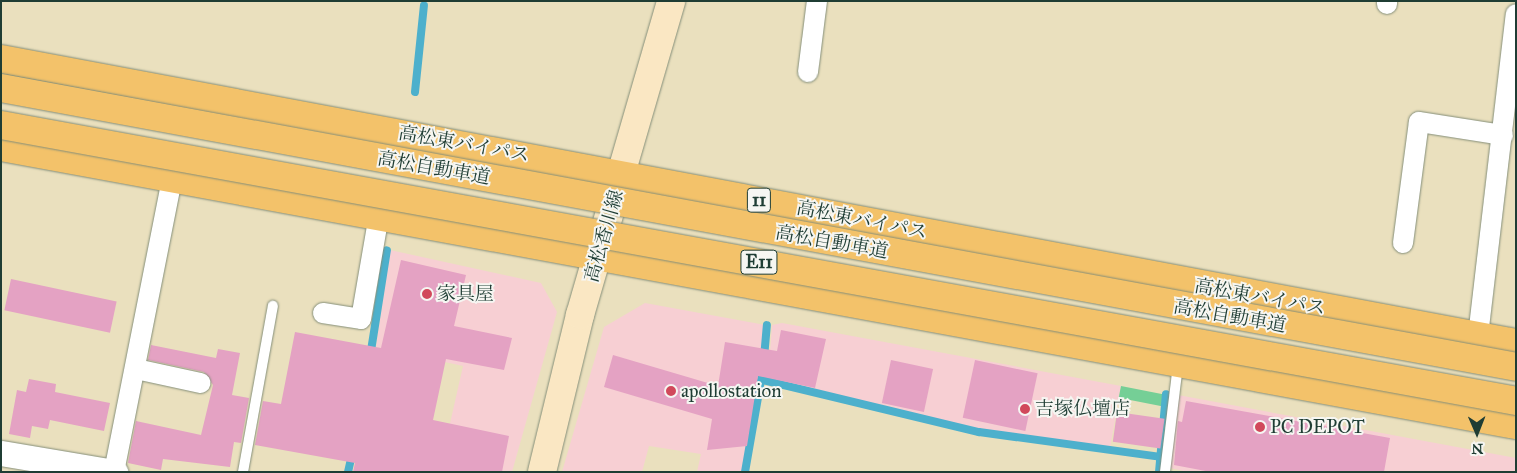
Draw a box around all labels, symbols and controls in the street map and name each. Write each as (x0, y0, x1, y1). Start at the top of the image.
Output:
street label: 高松東バイパス (397, 121, 531, 167)
street label: 高松自動車道 (376, 147, 492, 189)
road number: 11 (746, 184, 772, 216)
street label: 高松香川線 (580, 187, 628, 285)
street label: 高松東バイパス (795, 196, 929, 244)
street label: 高松自動車道 (774, 221, 890, 263)
road number: E11 (740, 246, 778, 278)
street label: 高松東バイパス (1193, 274, 1327, 320)
place label: 家具屋 (437, 283, 494, 305)
marker: 家具屋 (421, 288, 433, 300)
street label: 高松自動車道 (1172, 295, 1288, 337)
place label: apollostation (681, 380, 782, 402)
marker: apollostation (665, 385, 677, 397)
place label: 吉塚仏壇店 (1035, 398, 1130, 420)
marker: 吉塚仏壇店 (1019, 403, 1031, 415)
north arrow (1452, 408, 1502, 458)
place label: PC DEPOT (1270, 416, 1365, 438)
marker: PC DEPOT (1254, 421, 1266, 433)
text: N (1471, 440, 1483, 457)

